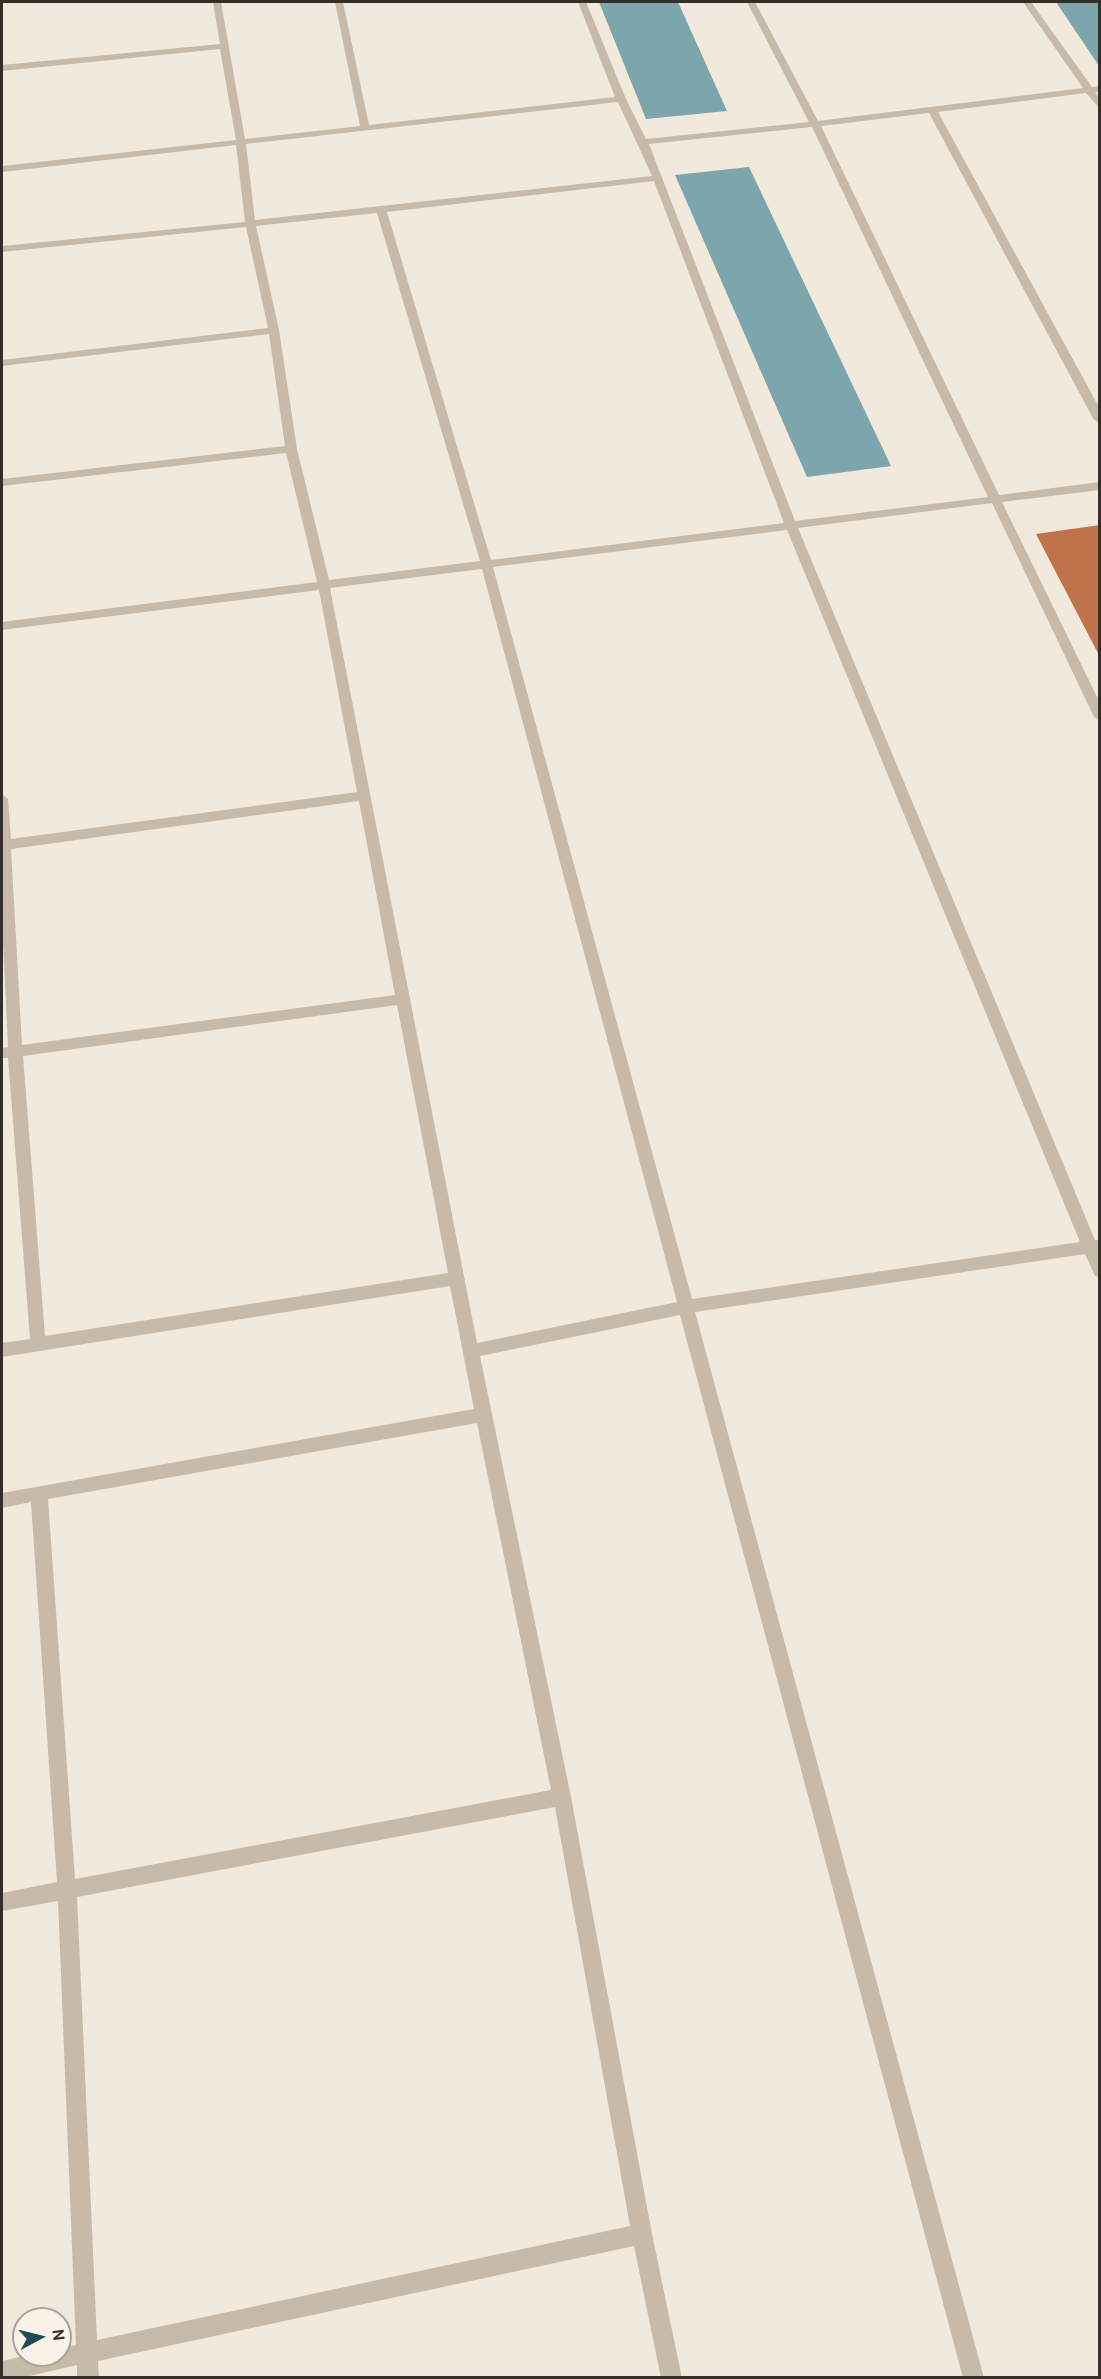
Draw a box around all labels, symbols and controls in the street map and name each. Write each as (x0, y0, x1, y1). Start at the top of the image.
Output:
north arrow (12, 2307, 72, 2367)
text: N (48, 2328, 68, 2342)

